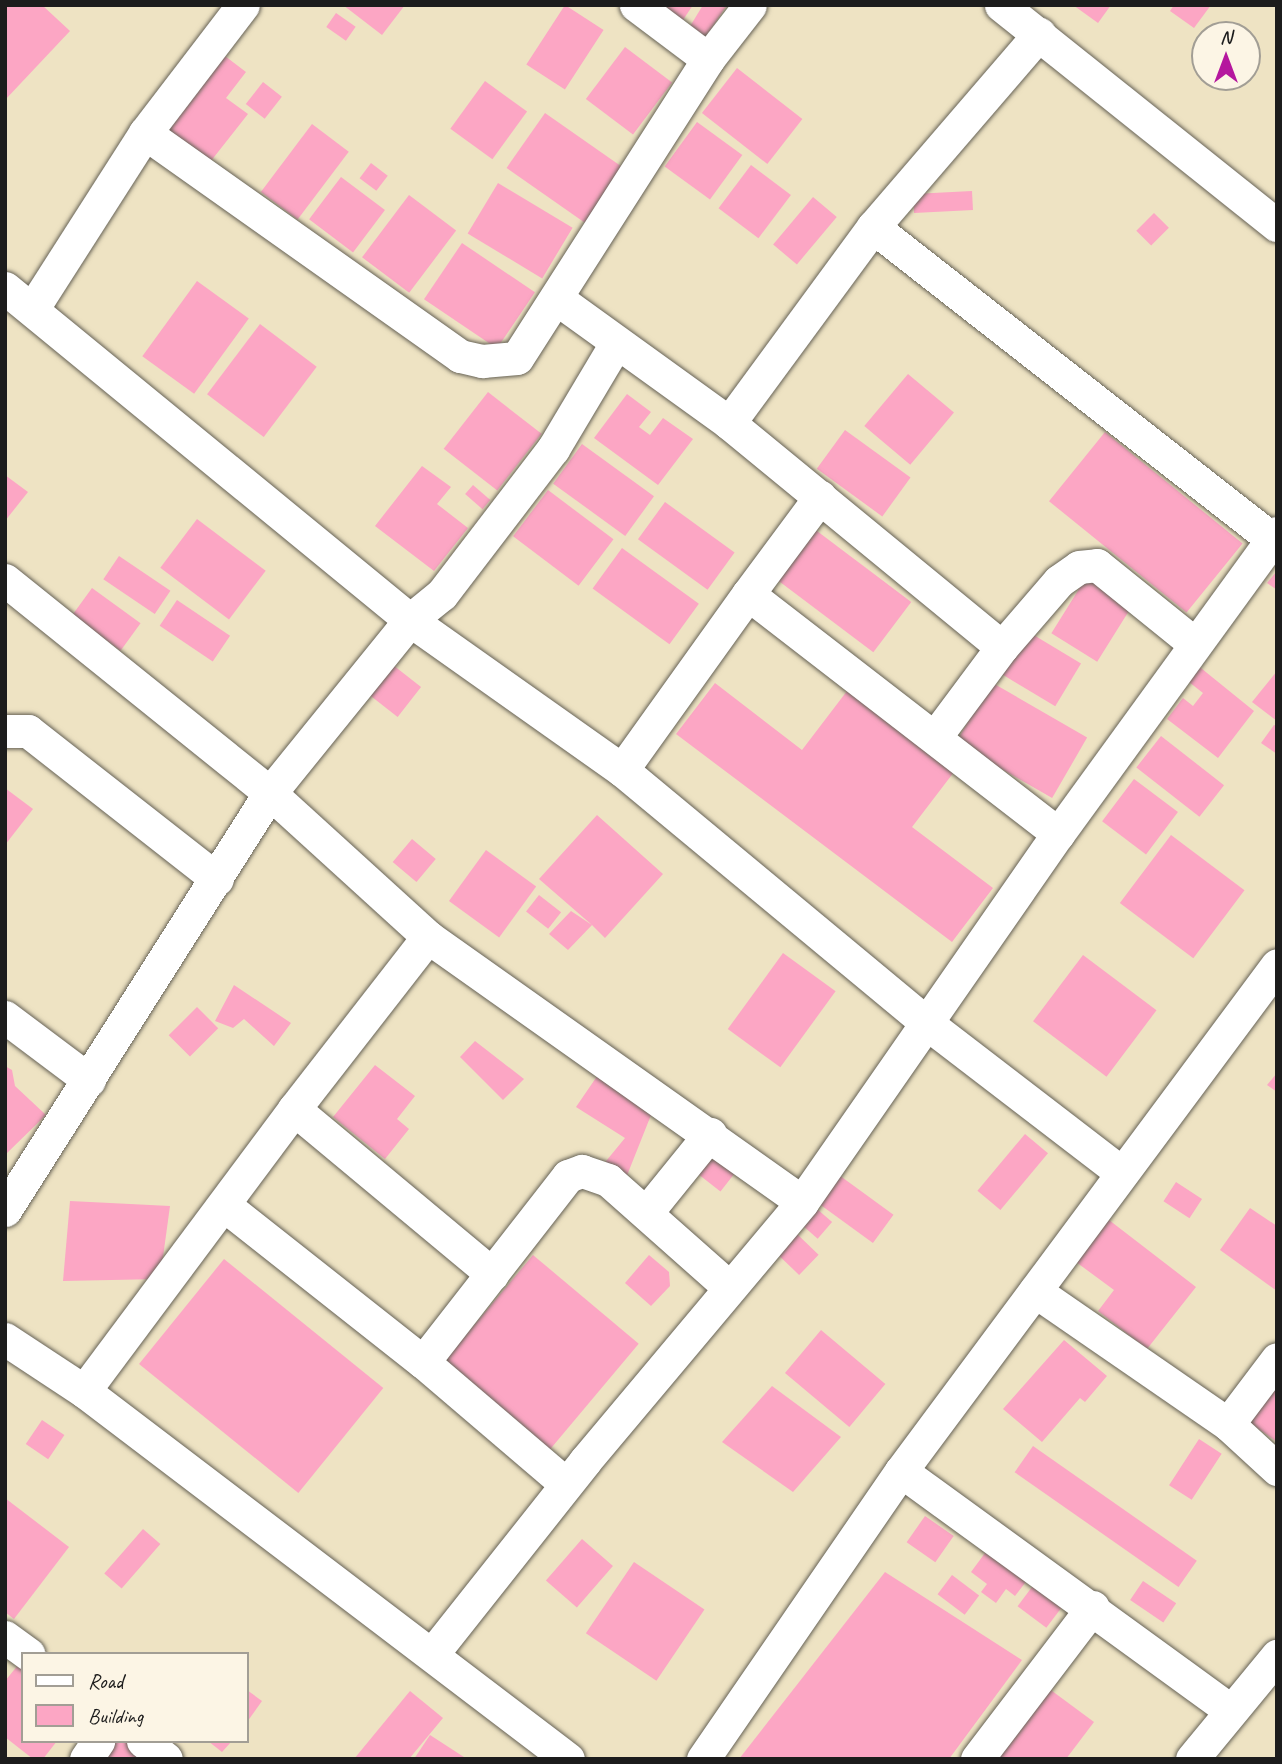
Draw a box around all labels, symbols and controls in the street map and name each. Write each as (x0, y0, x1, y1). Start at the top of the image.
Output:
north arrow (1191, 21, 1261, 91)
text: N (1220, 25, 1232, 49)
legend (21, 1652, 248, 1743)
text: Road (88, 1668, 123, 1694)
text: Building (88, 1703, 143, 1729)

